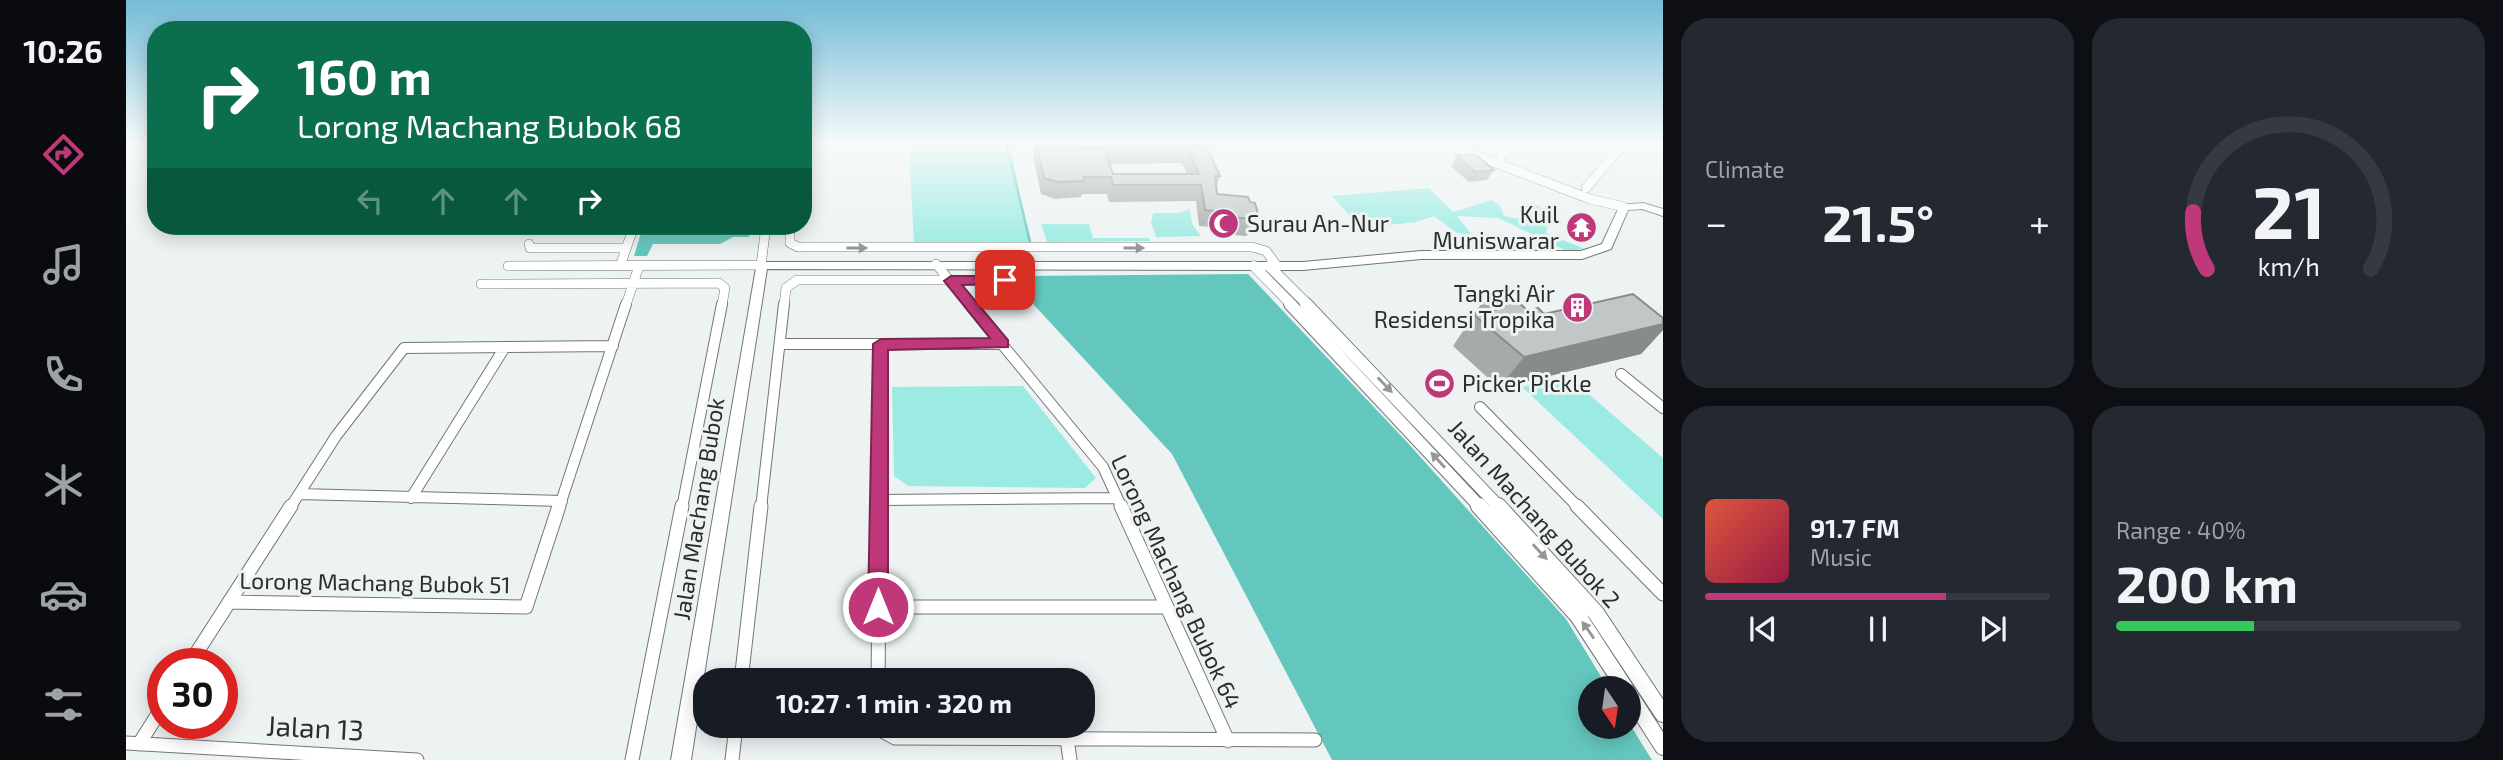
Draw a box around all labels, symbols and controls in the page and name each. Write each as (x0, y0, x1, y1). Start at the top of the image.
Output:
text: 10:26 (23, 31, 103, 69)
text: 160 m (297, 46, 432, 105)
icon: right (182, 49, 273, 140)
text: Lorong Machang Bubok 68 (297, 106, 682, 144)
icon: directions (39, 130, 88, 179)
text: Climate (1705, 155, 1785, 183)
text: 21 (2252, 166, 2325, 254)
icon: left (351, 182, 389, 220)
icon: ahead (424, 182, 462, 220)
icon: ahead (497, 182, 535, 220)
icon: right (570, 182, 608, 220)
text: 21.5° (1822, 190, 1934, 252)
text: − (1705, 199, 1727, 245)
text: + (2029, 199, 2050, 245)
place label: Kuil Muniswarar (1432, 200, 1559, 254)
mosque icon: Surau An-Nur (1207, 207, 1241, 241)
place label: Surau An-Nur (1247, 209, 1389, 237)
temple icon: Kuil Muniswarar (1565, 211, 1599, 245)
icon: music (39, 240, 88, 289)
one-way arrow (847, 242, 869, 253)
one-way arrow (1123, 242, 1145, 254)
pin (975, 250, 1035, 310)
text: km/h (2257, 251, 2320, 281)
icon: arrive (986, 261, 1024, 299)
place label: Tangki Air Residensi Tropika (1374, 279, 1555, 333)
building icon: Tangki Air Residensi Tropika (1561, 290, 1595, 324)
icon: phone (39, 350, 88, 399)
sports icon: Picker Pickle (1422, 367, 1456, 401)
place label: Picker Pickle (1462, 369, 1592, 397)
one-way arrow (1377, 376, 1393, 393)
street label: Jalan Machang Bubok (667, 395, 729, 622)
street label: Jalan Machang Bubok 2 (1443, 414, 1626, 613)
street label: Lorong Machang Bubok 64 (1106, 450, 1248, 713)
one-way arrow (1430, 452, 1446, 469)
icon: climate (39, 460, 88, 509)
text: 91.7 FM (1810, 512, 1900, 543)
text: Range · 40% (2116, 516, 2246, 544)
one-way arrow (1531, 543, 1547, 560)
text: Music (1810, 543, 1872, 571)
text: 200 km (2116, 551, 2298, 613)
street label: Lorong Machang Bubok 51 (239, 566, 511, 598)
icon: car (39, 570, 88, 619)
position arrow (841, 570, 915, 644)
icon: previous (1744, 610, 1782, 648)
icon: pause (1859, 610, 1897, 648)
icon: next (1974, 610, 2012, 648)
one-way arrow (1582, 620, 1595, 640)
speed limit sign: 30 (147, 648, 238, 739)
north arrow (1578, 676, 1642, 738)
map controls (1578, 676, 1641, 739)
icon: filters (39, 680, 88, 729)
text: 10:27 · 1 min · 320 m (776, 687, 1012, 718)
street label: Jalan 13 (265, 707, 365, 747)

